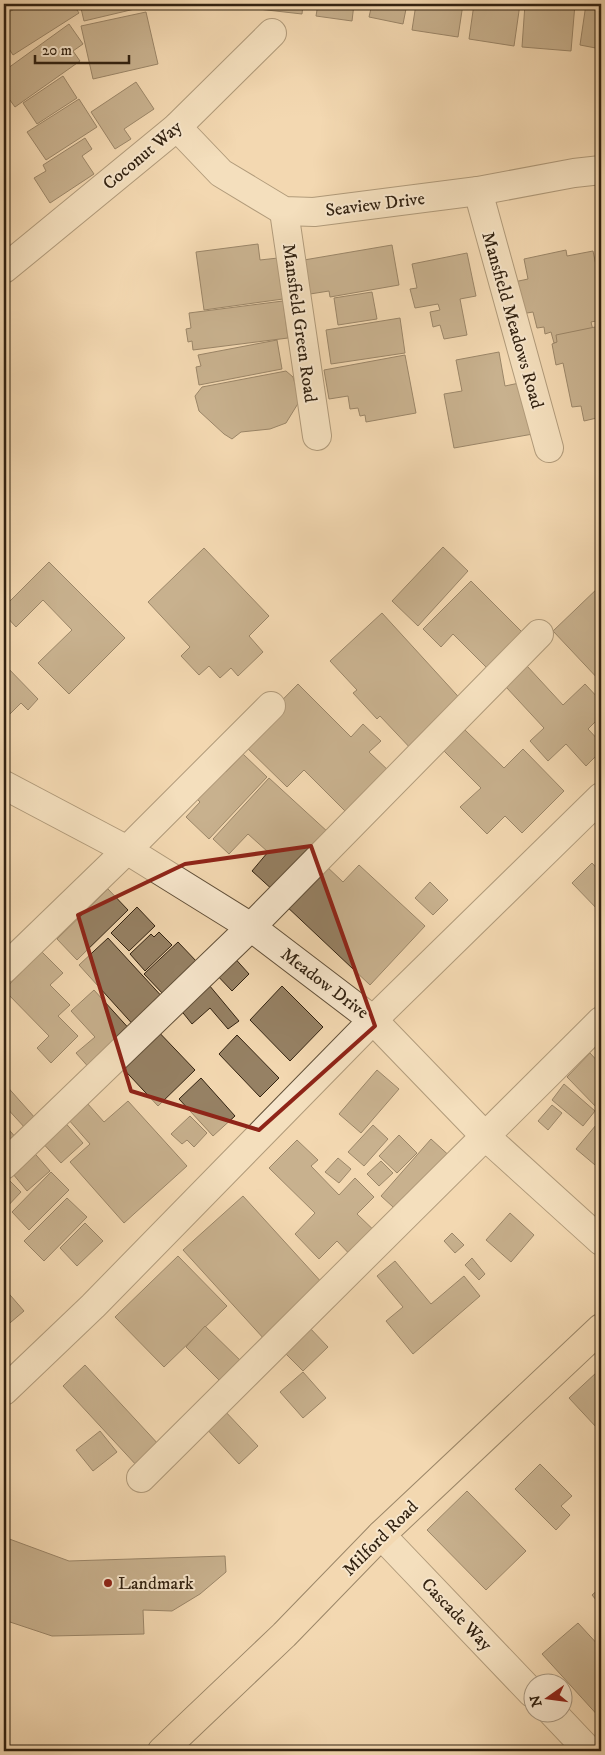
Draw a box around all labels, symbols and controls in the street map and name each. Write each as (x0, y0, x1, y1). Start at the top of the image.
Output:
scale bar (35, 32, 129, 64)
text: 20 m (42, 41, 72, 60)
street label: Coconut Way (99, 116, 187, 195)
street label: Seaview Drive (324, 188, 426, 222)
street label: Mansfield Meadows Road (476, 229, 548, 411)
street label: Mansfield Green Road (277, 242, 321, 404)
street label: Meadow Drive (276, 944, 373, 1024)
street label: Milford Road (338, 1496, 423, 1581)
place label: Landmark (118, 1573, 194, 1595)
street label: Cascade Way (416, 1574, 497, 1656)
marker: Landmark (102, 1577, 114, 1589)
north arrow (522, 1672, 572, 1722)
text: N (526, 1693, 546, 1709)

